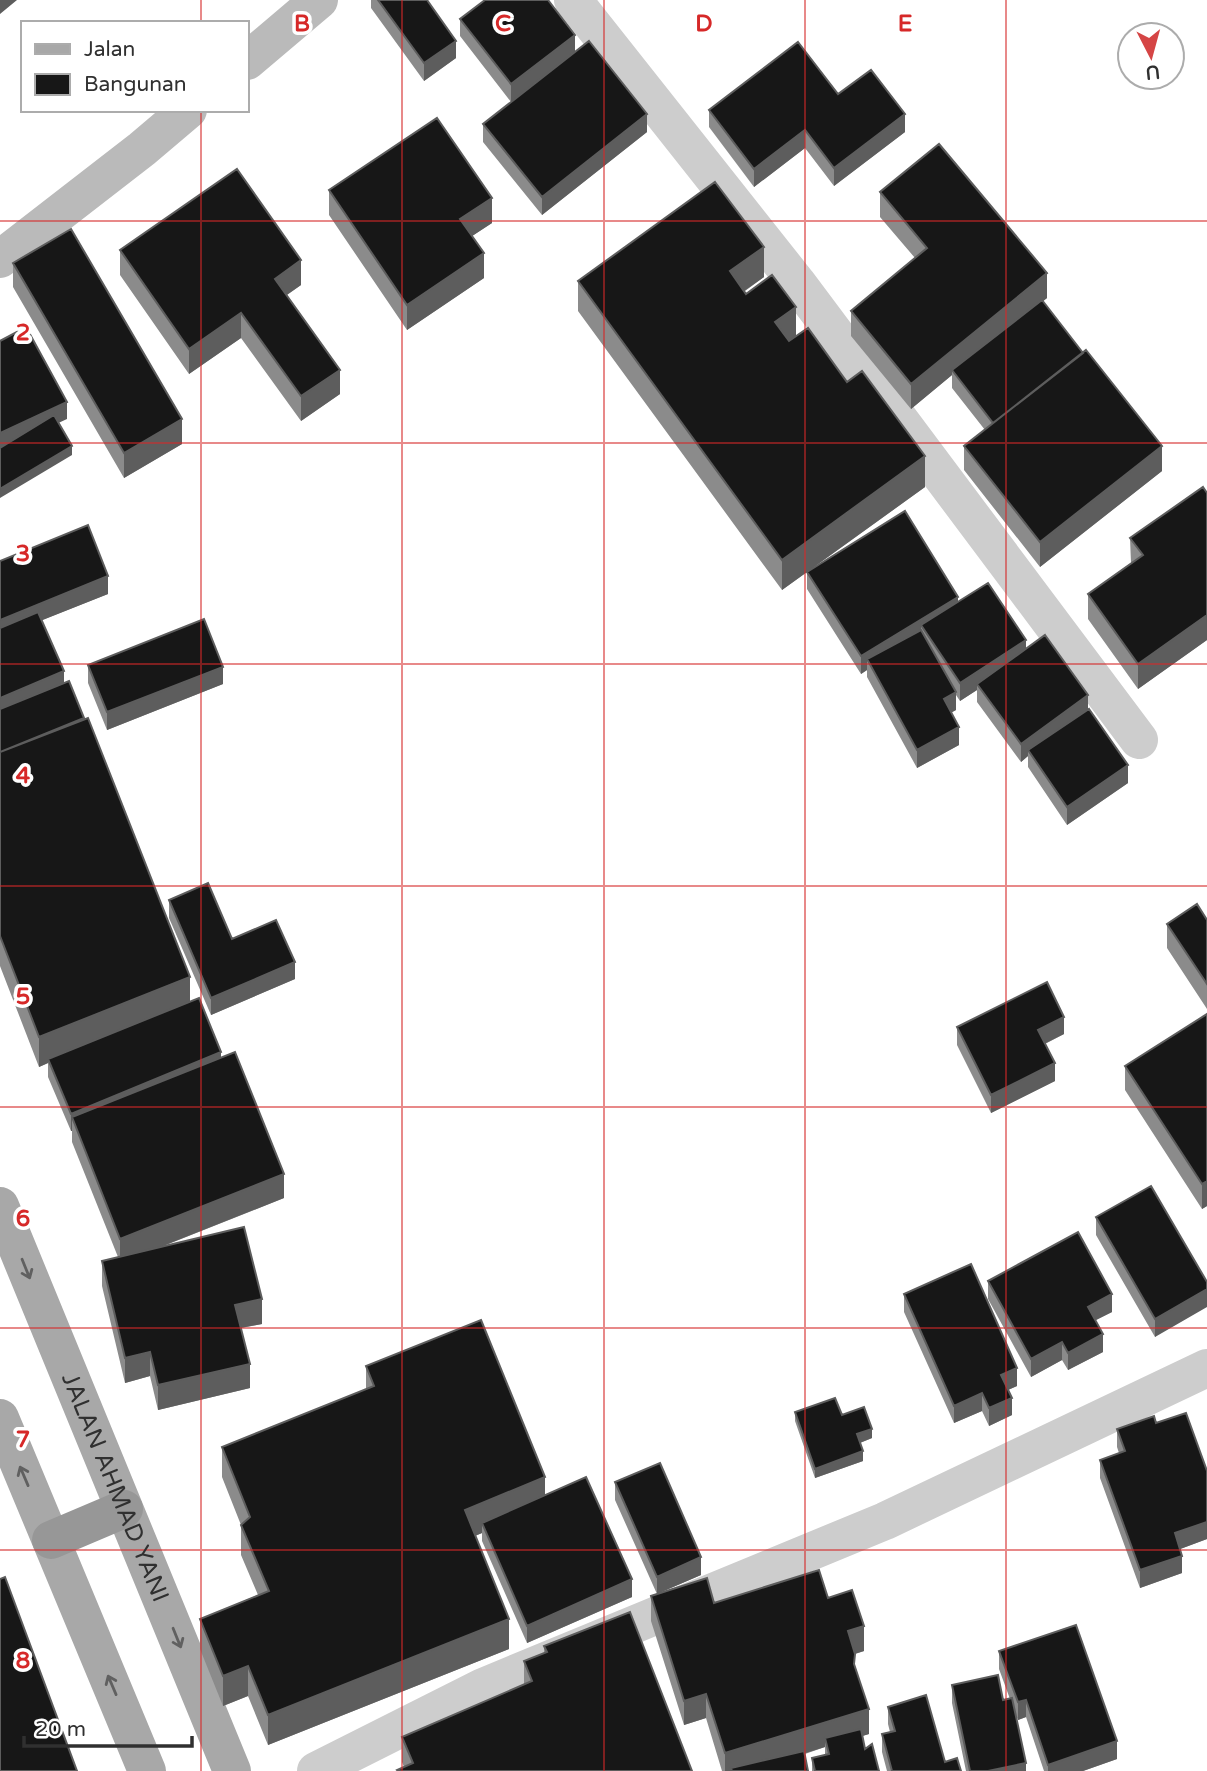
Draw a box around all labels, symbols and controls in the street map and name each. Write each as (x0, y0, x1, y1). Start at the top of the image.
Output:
text: B (294, 10, 310, 38)
text: C (495, 10, 511, 38)
text: D (695, 10, 713, 38)
text: E (898, 10, 912, 38)
legend (21, 21, 248, 112)
north arrow (1116, 21, 1186, 91)
text: Jalan (84, 37, 135, 62)
text: U (1144, 60, 1161, 84)
text: Bangunan (84, 72, 187, 97)
text: 2 (16, 319, 30, 347)
text: 3 (16, 540, 30, 568)
text: 4 (16, 762, 31, 790)
text: 5 (16, 983, 30, 1011)
text: 6 (16, 1205, 30, 1233)
one-way arrow (20, 1258, 33, 1279)
street label: JALAN AHMAD YANI (55, 1368, 175, 1606)
text: 7 (16, 1426, 30, 1454)
one-way arrow (17, 1465, 30, 1487)
one-way arrow (172, 1627, 185, 1648)
text: 8 (16, 1647, 30, 1675)
one-way arrow (104, 1675, 117, 1697)
scale bar (24, 1704, 192, 1748)
text: 20 m (35, 1717, 86, 1742)

